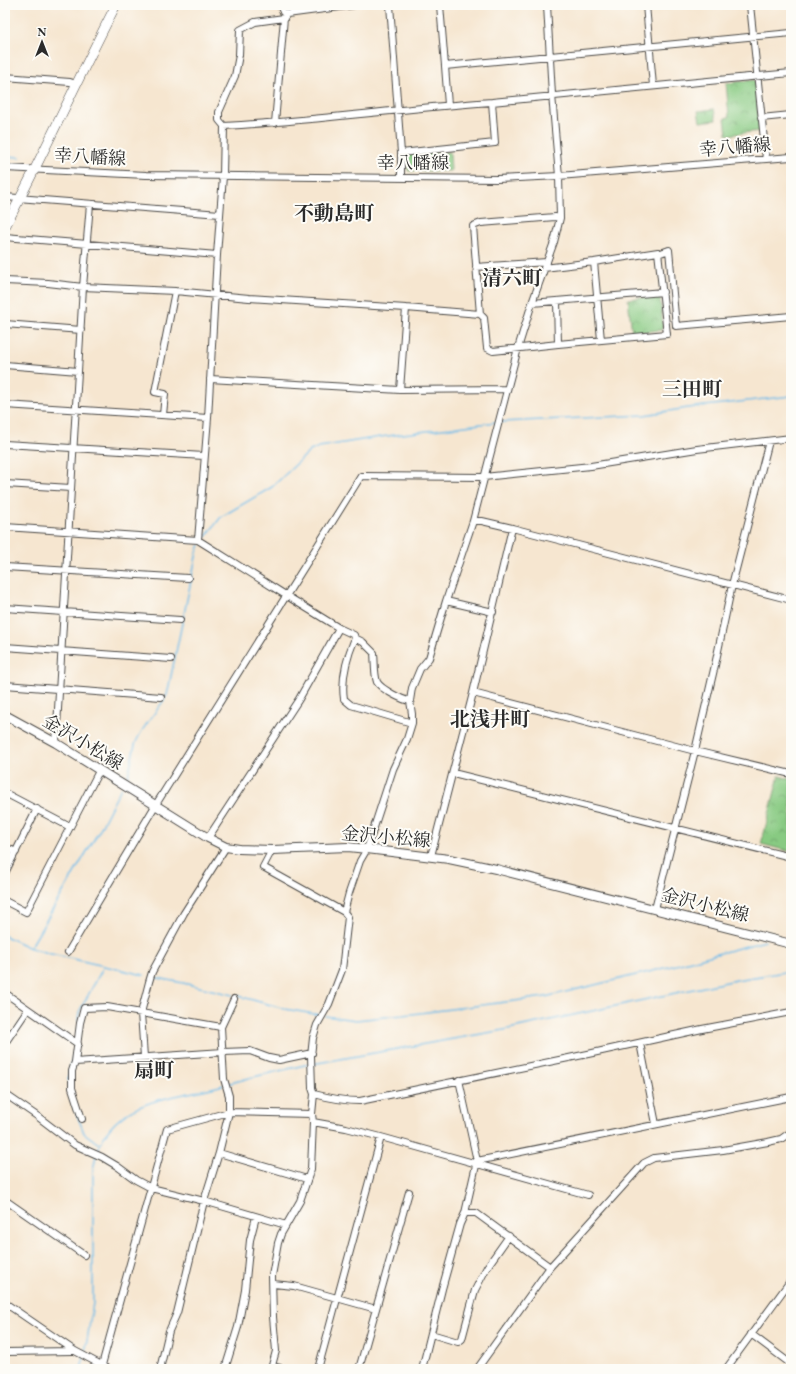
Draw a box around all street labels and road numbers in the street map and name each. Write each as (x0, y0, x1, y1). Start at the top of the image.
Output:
street label: 幸八幡線 (698, 132, 772, 161)
street label: 幸八幡線 (53, 143, 127, 170)
street label: 幸八幡線 (377, 151, 449, 174)
street label: 金沢小松線 (39, 709, 128, 775)
street label: 金沢小松線 (340, 821, 432, 852)
street label: 金沢小松線 (659, 882, 752, 927)

